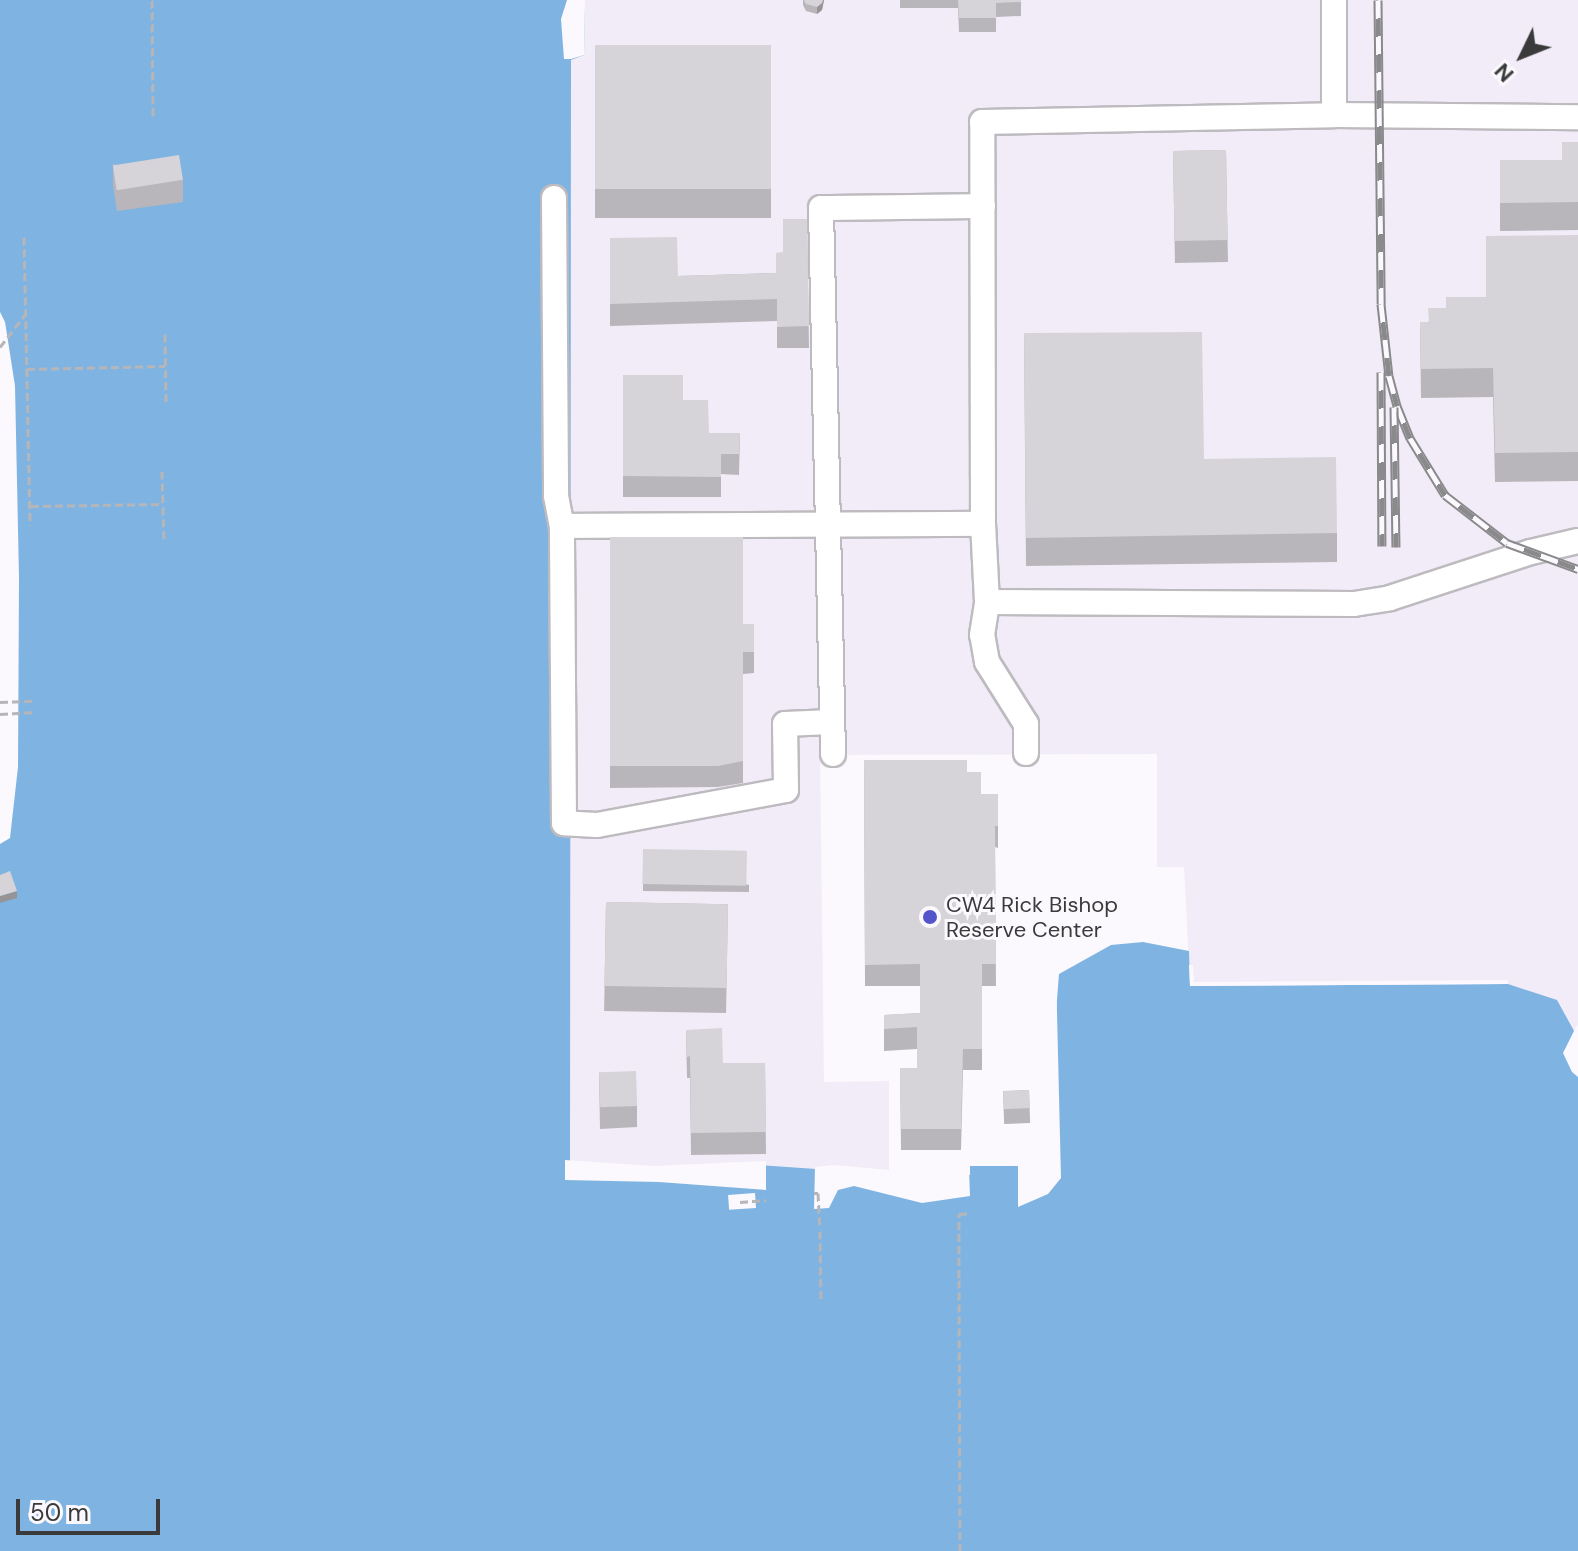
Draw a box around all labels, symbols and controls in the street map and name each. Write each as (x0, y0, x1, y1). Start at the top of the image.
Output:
north arrow (1482, 16, 1562, 96)
text: N (1488, 57, 1520, 88)
place label: CW4 Rick Bishop Reserve Center (946, 891, 1118, 942)
marker: CW4 Rick Bishop Reserve Center (921, 908, 939, 926)
scale bar (20, 1483, 164, 1533)
text: 50 m (30, 1497, 89, 1528)

